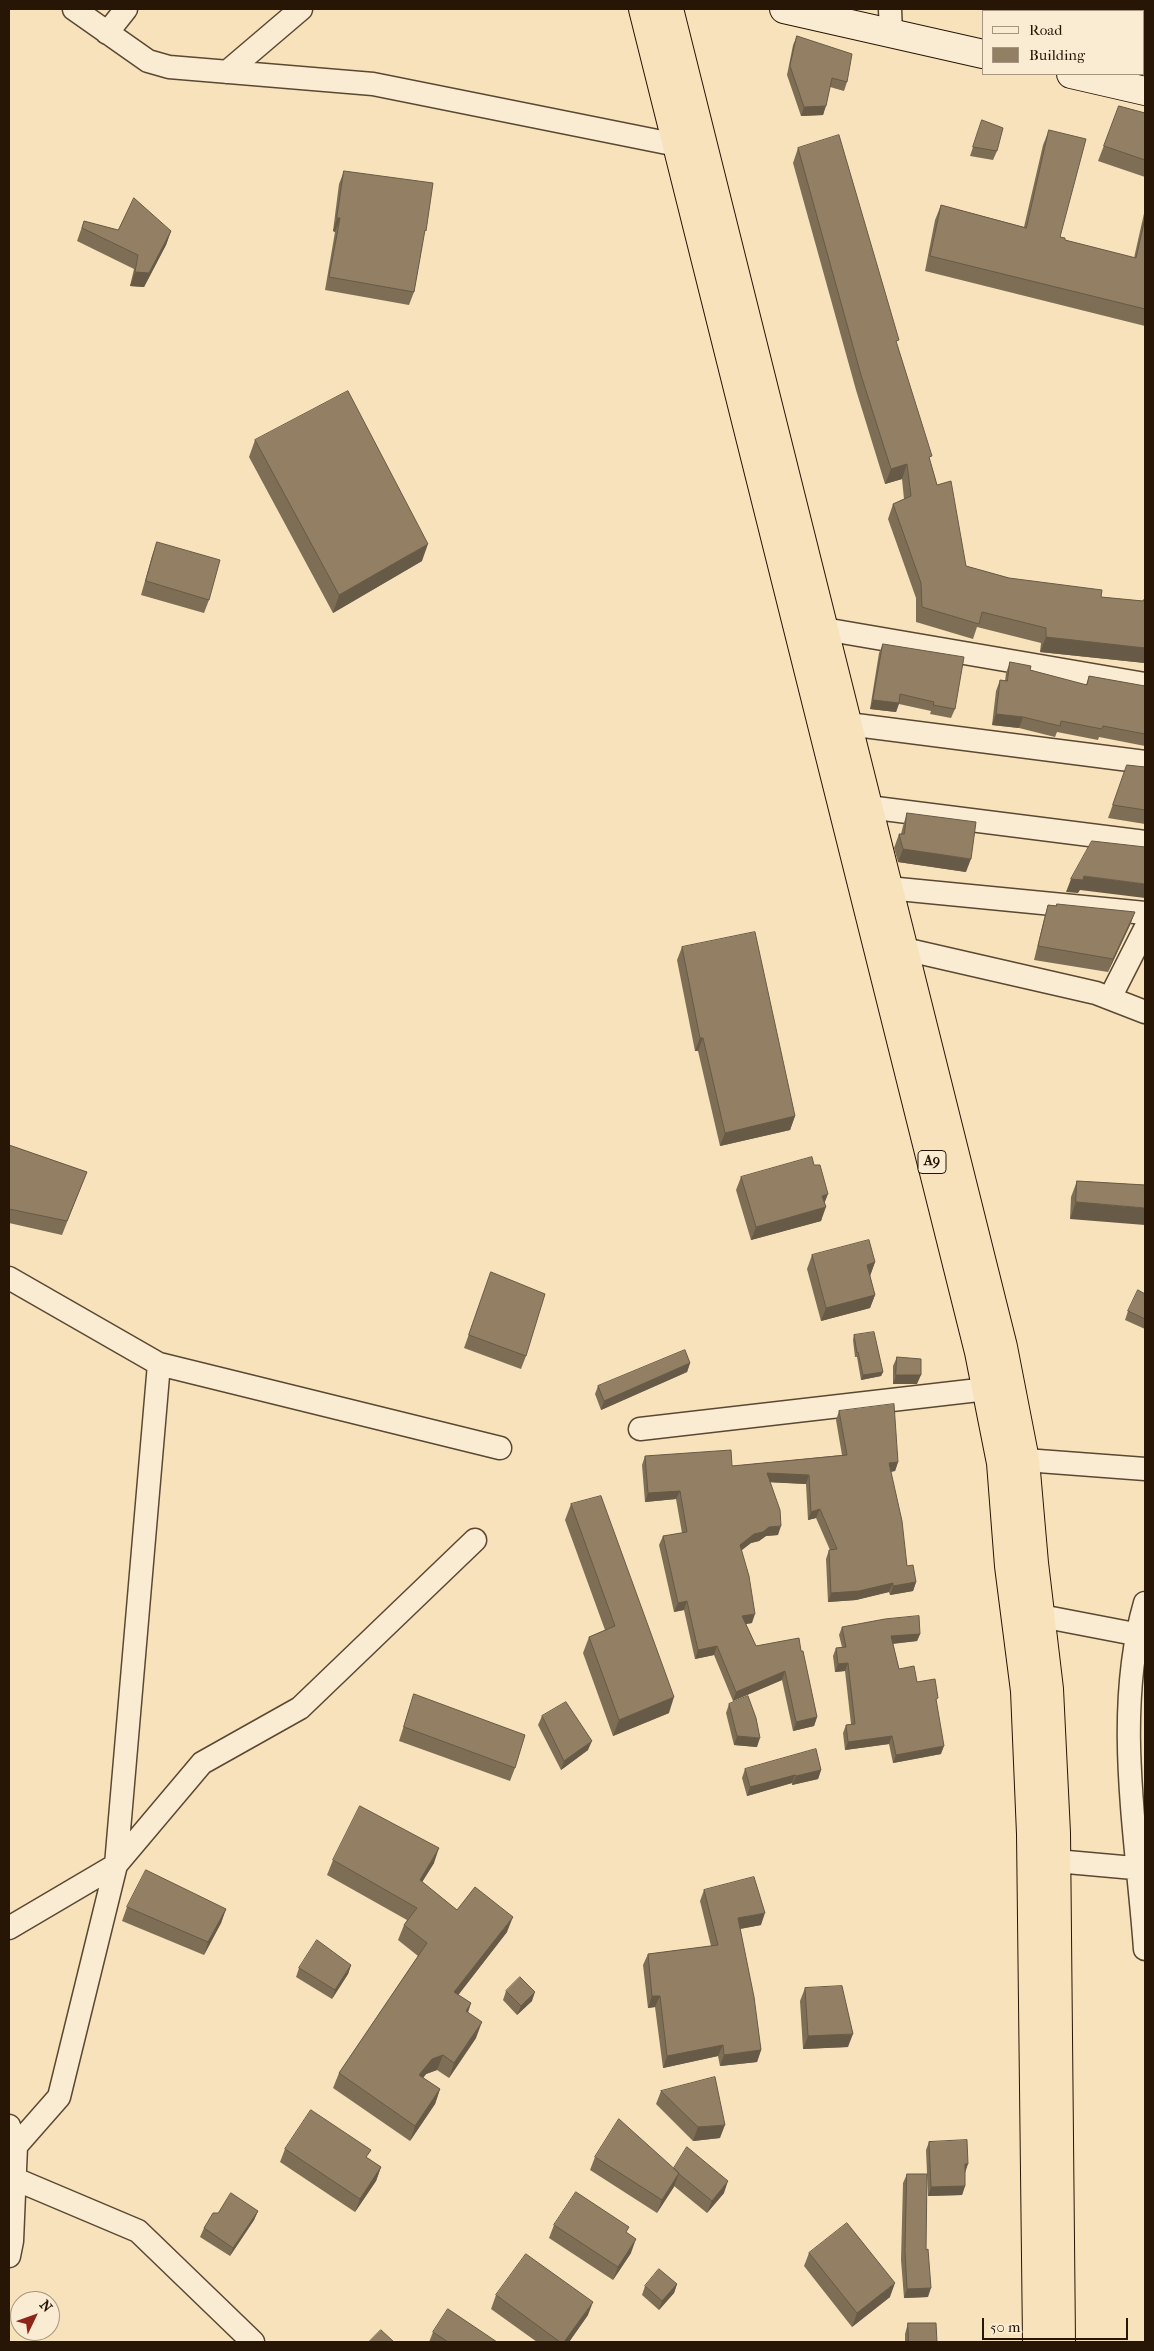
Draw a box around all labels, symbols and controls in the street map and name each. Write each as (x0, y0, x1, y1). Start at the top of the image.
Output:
legend (982, 10, 1144, 75)
text: Road (1029, 21, 1062, 39)
text: Building (1029, 46, 1085, 64)
road number: A9 (918, 1150, 946, 1174)
north arrow (10, 2291, 60, 2341)
text: N (36, 2297, 56, 2316)
scale bar (984, 2308, 1130, 2340)
text: 50 m (990, 2318, 1020, 2336)

